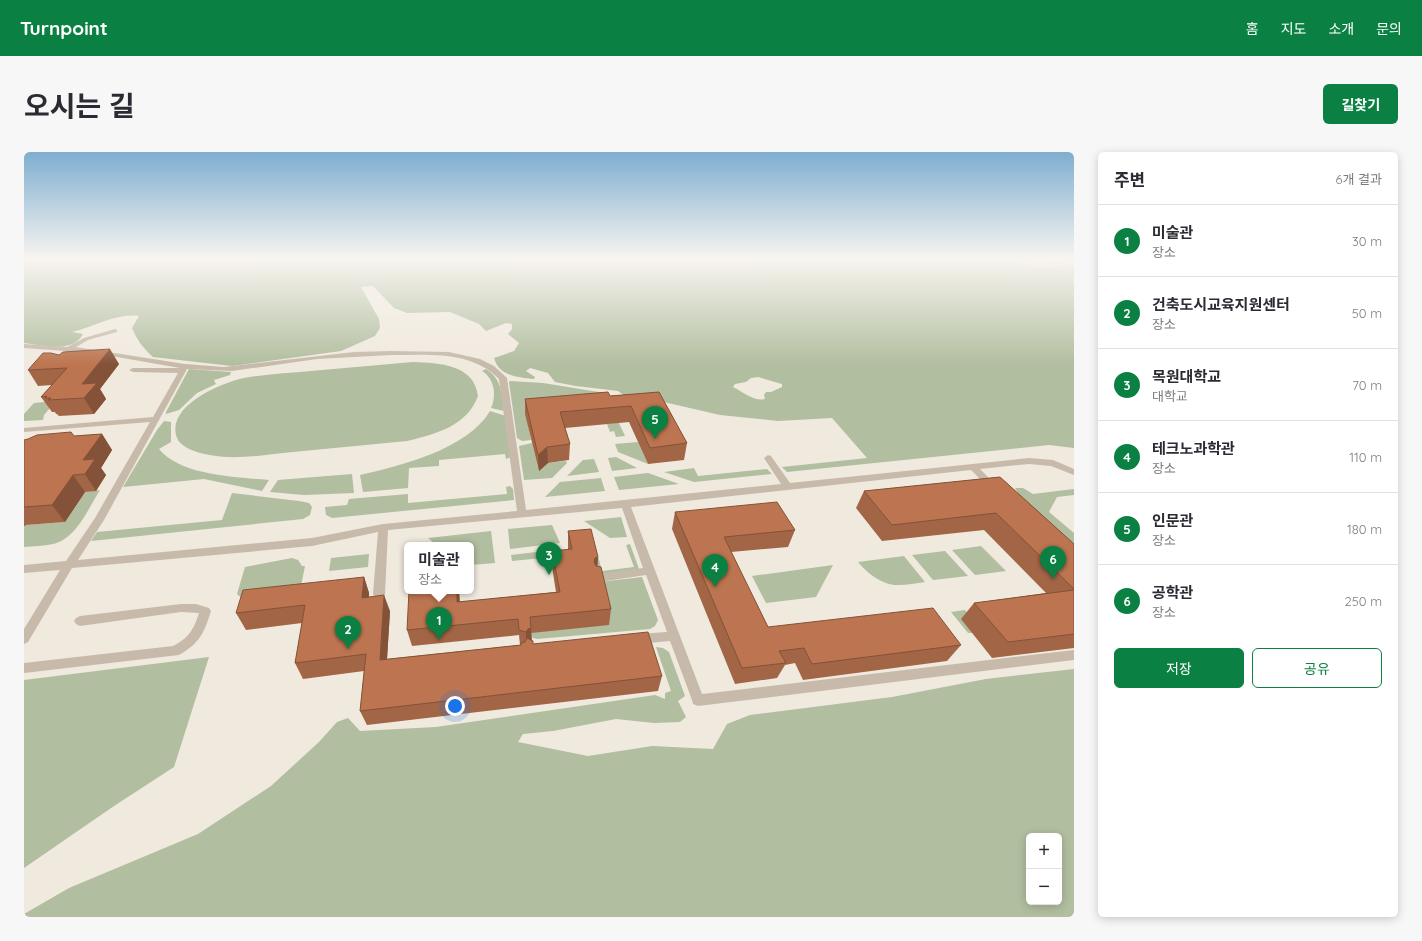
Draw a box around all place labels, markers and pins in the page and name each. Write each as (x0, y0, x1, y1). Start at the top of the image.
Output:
pin: 5 (642, 406, 668, 439)
pin: 3 (536, 542, 562, 575)
pin: 6 (1040, 546, 1066, 579)
pin: 4 (702, 554, 728, 587)
pin: 1 (426, 607, 452, 640)
pin: 2 (335, 616, 361, 649)

